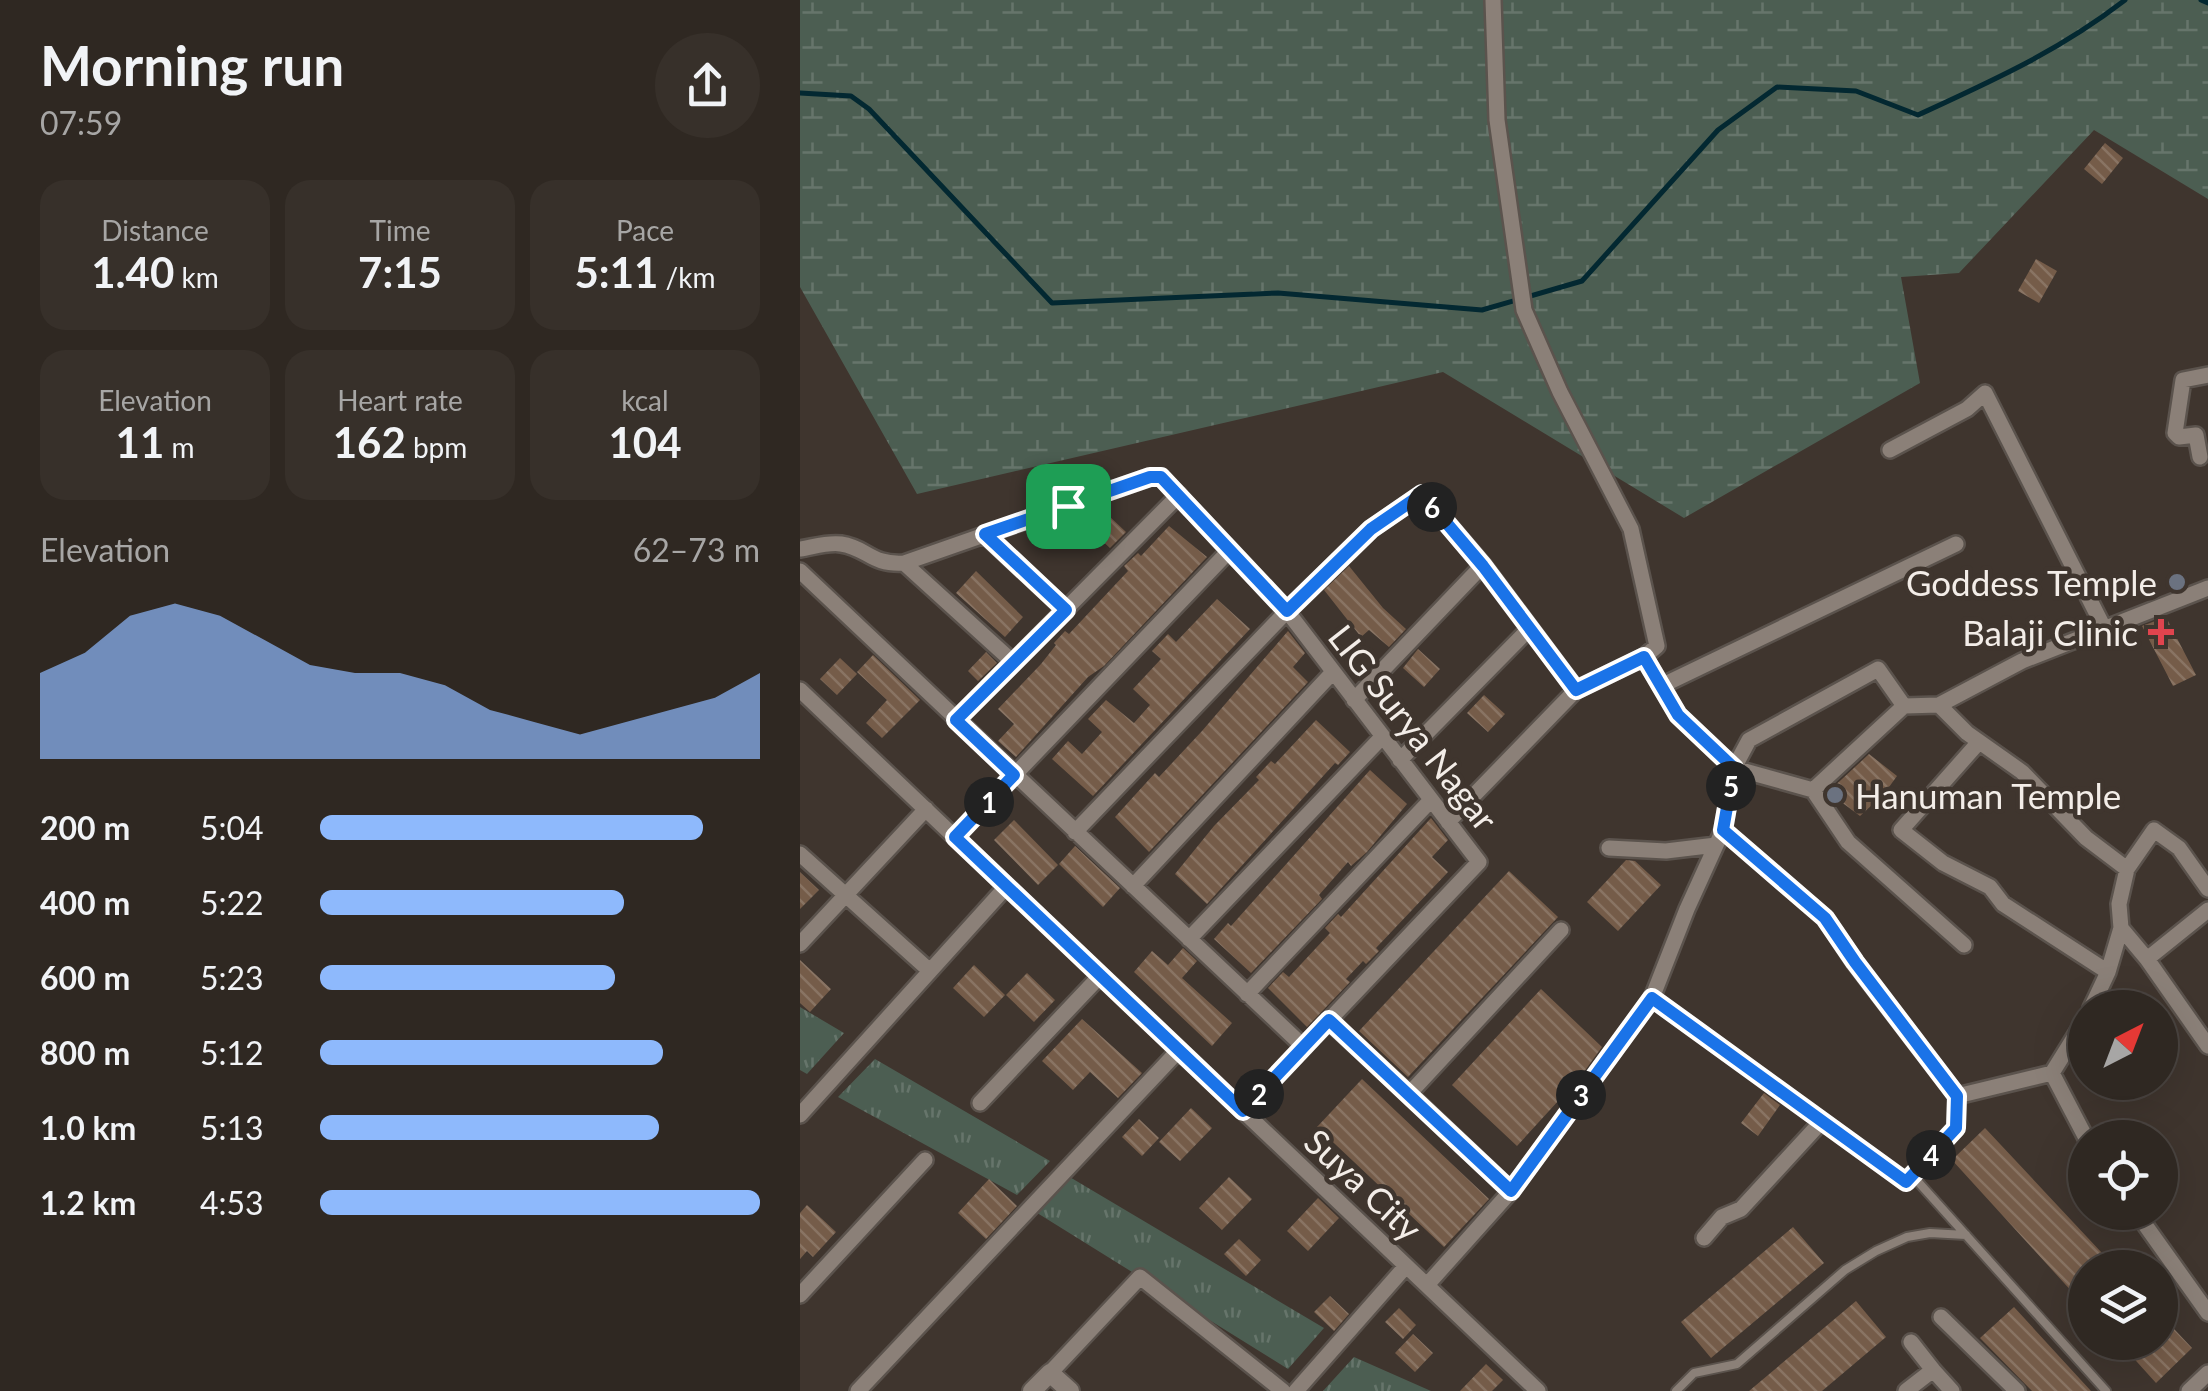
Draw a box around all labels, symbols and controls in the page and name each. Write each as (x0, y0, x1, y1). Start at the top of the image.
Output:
text: Morning run (40, 32, 344, 98)
button: share (655, 33, 760, 138)
text: 07:59 (40, 103, 122, 142)
text: Distance (101, 213, 209, 247)
text: Time (370, 213, 430, 247)
text: Pace (616, 213, 674, 247)
text: 1.40 (91, 247, 174, 297)
text: 7:15 (358, 247, 442, 297)
text: 5:11 (575, 247, 658, 297)
text: km (174, 260, 219, 294)
text: /km (658, 260, 715, 294)
text: Elevation (98, 383, 212, 417)
text: Heart rate (337, 383, 463, 417)
text: kcal (621, 383, 669, 417)
text: 11 (116, 417, 164, 467)
text: 162 (333, 417, 406, 467)
text: 104 (608, 417, 682, 467)
text: m (164, 430, 194, 464)
text: bpm (406, 430, 467, 464)
pin (1026, 464, 1111, 549)
icon: arrive (1041, 479, 1096, 534)
pin: 6 (1407, 482, 1457, 532)
text: 6 (1424, 490, 1440, 524)
text: Elevation (40, 530, 170, 569)
text: 62–73 m (633, 530, 760, 569)
place label: Goddess Temple (1906, 561, 2157, 603)
marker: Goddess Temple (2166, 571, 2188, 593)
place label: Balaji Clinic (1962, 611, 2138, 653)
street label: LIG Surya Nagar (1321, 616, 1507, 838)
marker: Balaji Clinic (2148, 619, 2174, 645)
pin: 5 (1706, 761, 1756, 811)
text: 5 (1723, 769, 1739, 803)
place label: Hanuman Temple (1855, 774, 2121, 816)
pin: 1 (964, 777, 1014, 827)
marker: Hanuman Temple (1824, 784, 1846, 806)
text: 1 (981, 785, 997, 819)
text: 200 m (40, 808, 130, 847)
text: 5:04 (200, 808, 264, 847)
text: 400 m (40, 883, 130, 922)
text: 5:22 (200, 883, 264, 922)
text: 600 m (40, 958, 130, 997)
text: 5:23 (200, 958, 264, 997)
north arrow (2068, 990, 2178, 1100)
map controls (2068, 990, 2178, 1360)
text: 800 m (40, 1033, 130, 1072)
text: 5:12 (200, 1033, 264, 1072)
pin: 2 (1234, 1069, 1284, 1119)
pin: 3 (1556, 1070, 1606, 1120)
text: 2 (1251, 1077, 1267, 1111)
text: 3 (1573, 1078, 1589, 1112)
text: 1.0 km (40, 1108, 136, 1147)
text: 5:13 (200, 1108, 264, 1147)
street label: Suya City (1297, 1119, 1431, 1249)
button: locate (2068, 1120, 2178, 1230)
pin: 4 (1906, 1130, 1956, 1180)
text: 4 (1923, 1138, 1939, 1172)
text: 1.2 km (40, 1183, 136, 1222)
text: 4:53 (200, 1183, 264, 1222)
button: layers (2068, 1250, 2178, 1360)

